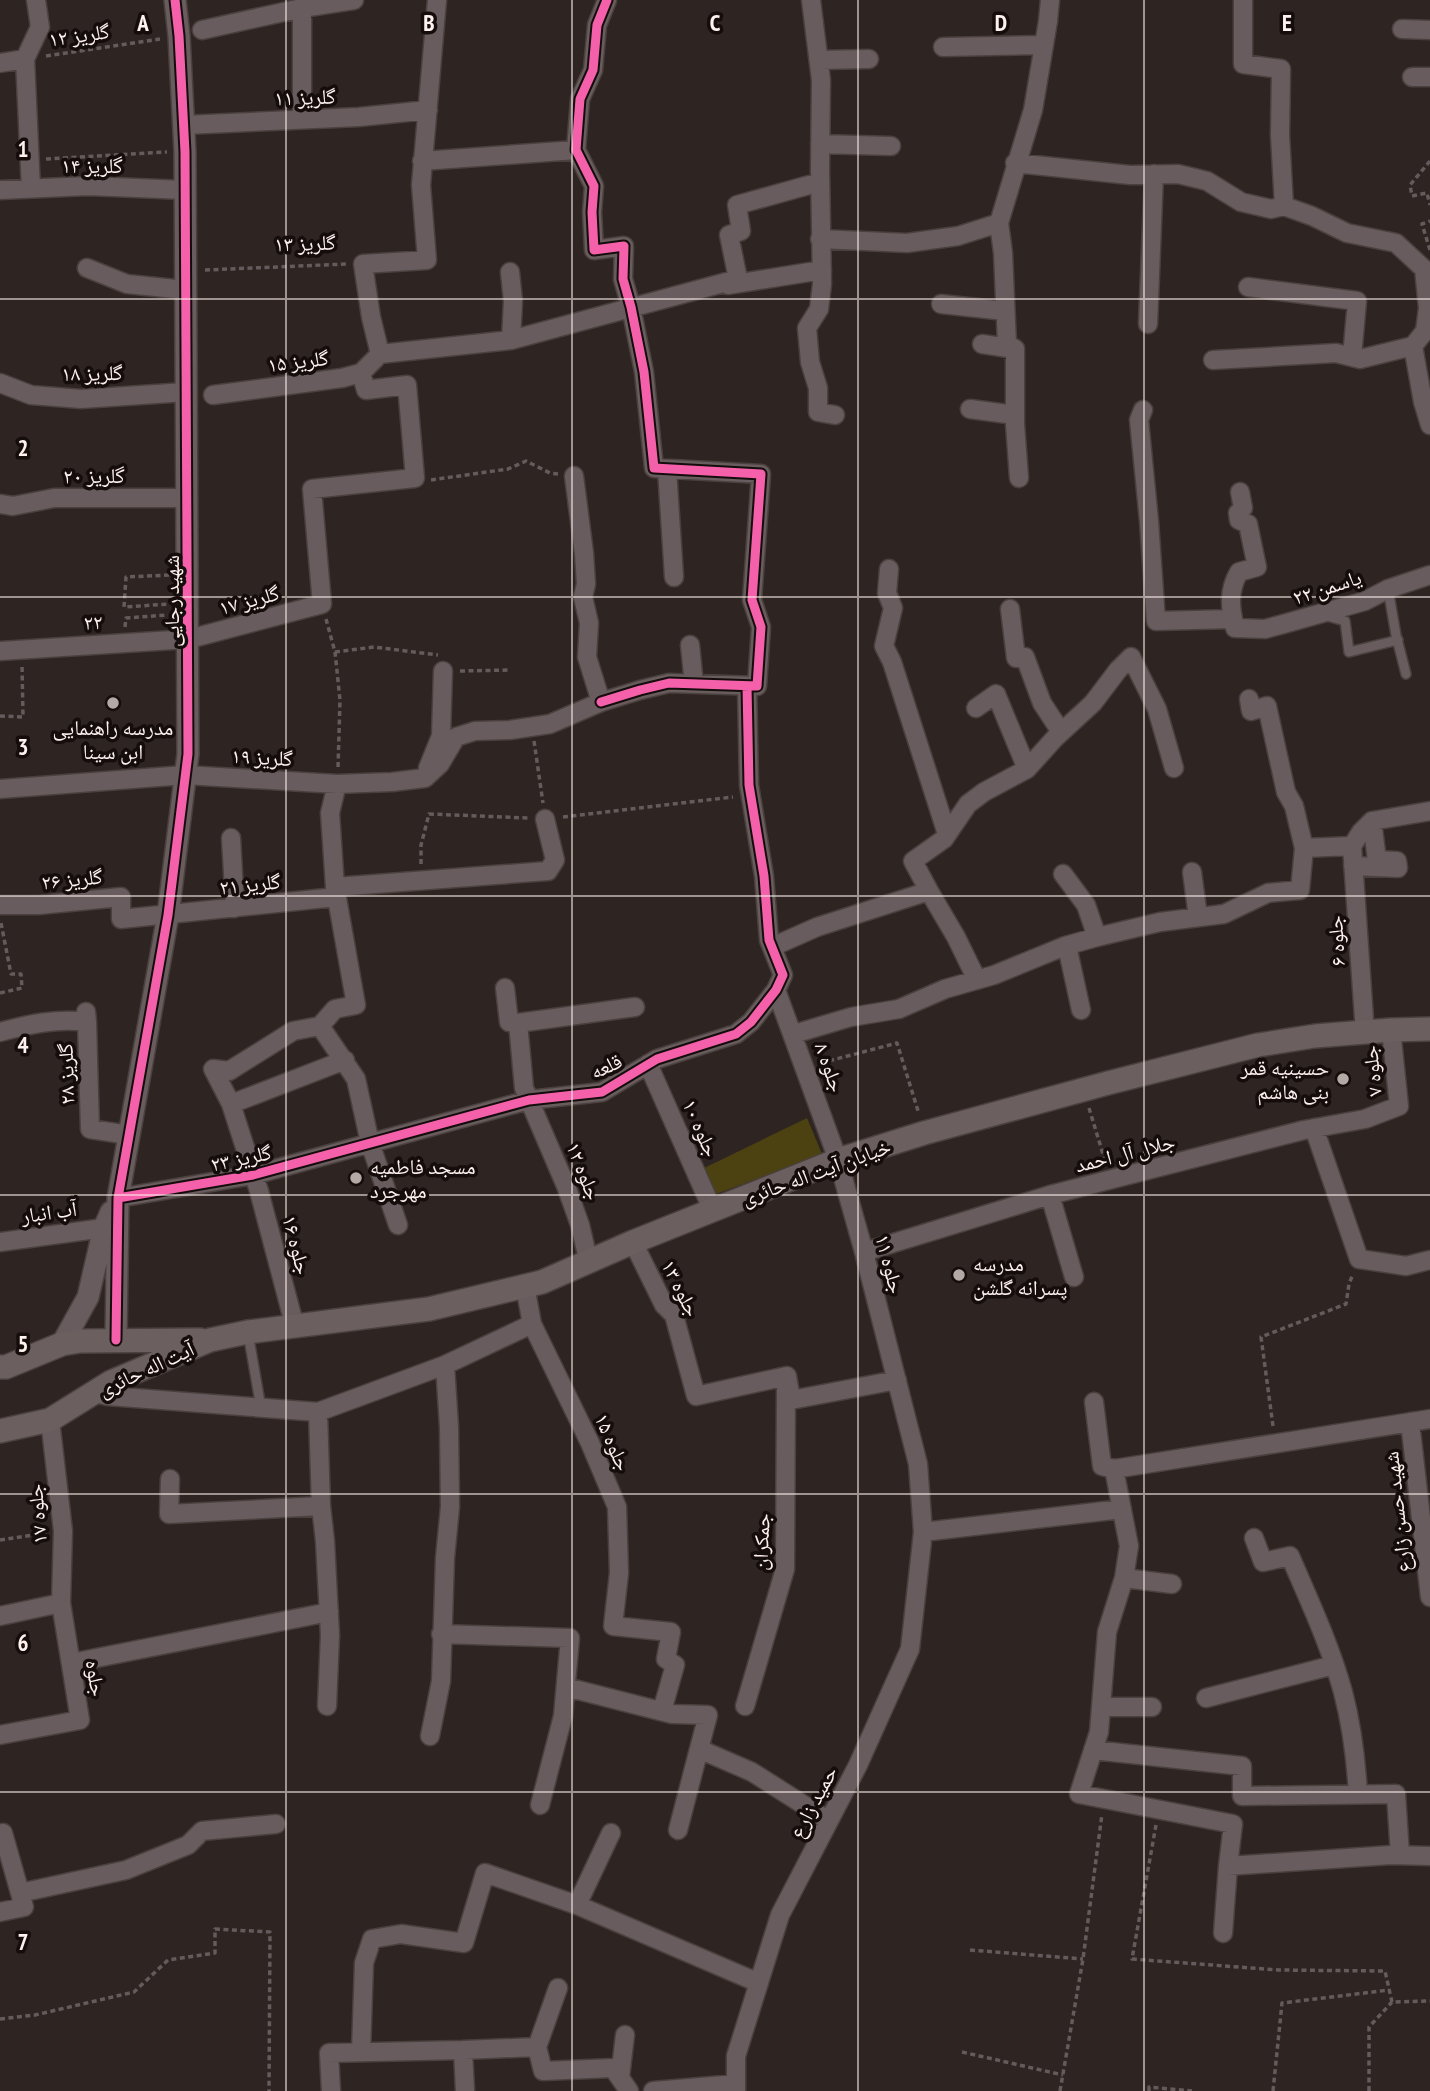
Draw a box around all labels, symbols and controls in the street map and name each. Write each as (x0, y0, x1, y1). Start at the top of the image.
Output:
text: A (136, 8, 149, 37)
text: B (423, 8, 435, 37)
text: C (710, 8, 721, 37)
text: D (995, 8, 1007, 37)
text: E (1282, 8, 1292, 37)
street label: گلریز ۱۲ (47, 17, 112, 53)
street label: گلریز ۱۱ (274, 82, 336, 112)
text: 1 (18, 134, 29, 163)
street label: گلریز ۱۴ (61, 152, 123, 179)
street label: گلریز ۱۳ (274, 228, 336, 258)
street label: گلریز ۱۵ (266, 344, 330, 378)
street label: گلریز ۱۸ (61, 359, 123, 387)
text: 2 (18, 433, 29, 462)
street label: گلریز ۲۰ (63, 462, 125, 489)
street label: شهید رجایی (158, 555, 185, 647)
street label: یاسمن ۲۲ (1289, 563, 1365, 611)
street label: گلریز ۱۷ (216, 579, 282, 621)
street label: ۲۲ (83, 608, 103, 636)
marker: مدرسه راهنمایی ابن سینا (105, 695, 121, 711)
place label: مدرسه راهنمایی ابن سینا (53, 714, 173, 765)
text: 3 (18, 732, 29, 761)
street label: گلریز ۱۹ (231, 742, 294, 772)
street label: گلریز ۲۶ (40, 862, 104, 896)
street label: گلریز ۲۱ (218, 867, 282, 901)
street label: جلوه ۶ (1321, 915, 1351, 967)
text: 4 (18, 1030, 29, 1059)
street label: جلوه ۸ (809, 1039, 851, 1095)
street label: گلریز ۲۸ (51, 1043, 81, 1105)
street label: جلوه ۷ (1356, 1044, 1388, 1098)
street label: قلعه (586, 1047, 626, 1085)
place label: حسینیه قمر بنی هاشم (1240, 1054, 1329, 1106)
marker: حسینیه قمر بنی هاشم (1335, 1071, 1351, 1087)
street label: جلوه ۱۰ (676, 1095, 726, 1161)
street label: جلال آل احمد (1072, 1128, 1178, 1178)
street label: خیابان آیت اله حائری (738, 1132, 894, 1212)
street label: گلریز ۲۳ (208, 1138, 274, 1178)
street label: جلوه ۱۲ (560, 1138, 608, 1204)
place label: مسجد فاطمیه مهرجرد (370, 1153, 476, 1204)
marker: مسجد فاطمیه مهرجرد (348, 1170, 364, 1186)
street label: آب انبار (18, 1195, 79, 1229)
street label: جلوه ۱۶ (276, 1212, 318, 1278)
street label: جلوه ۱۱ (869, 1231, 911, 1297)
place label: مدرسه پسرانه گلشن (973, 1250, 1067, 1301)
street label: جلوه ۱۳ (655, 1255, 707, 1321)
marker: مدرسه پسرانه گلشن (951, 1267, 967, 1283)
text: 5 (18, 1329, 29, 1358)
street label: آیت اله حائری (94, 1335, 199, 1403)
street label: جلوه ۱۵ (588, 1409, 638, 1475)
street label: شهید حسن زارع (1377, 1450, 1417, 1574)
street label: جلوه ۱۷ (21, 1483, 53, 1545)
street label: جمکران (746, 1513, 776, 1571)
text: 6 (18, 1628, 29, 1657)
street label: جلوه (80, 1657, 112, 1699)
street label: حمید زارع (783, 1761, 843, 1843)
text: 7 (18, 1927, 29, 1956)

